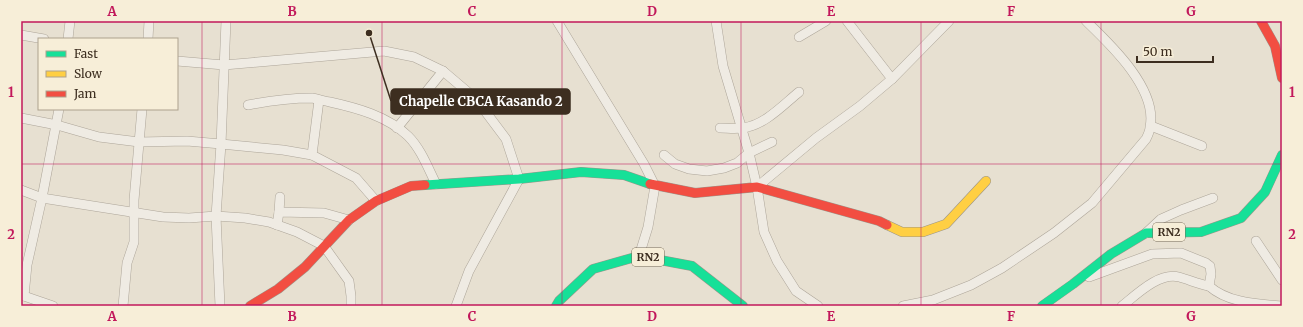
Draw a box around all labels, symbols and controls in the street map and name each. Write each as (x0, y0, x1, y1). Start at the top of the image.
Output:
text: A (106, 3, 117, 20)
text: B (287, 3, 297, 20)
text: C (468, 3, 477, 20)
text: D (647, 3, 657, 20)
text: E (827, 3, 836, 20)
text: F (1007, 3, 1015, 20)
text: G (1186, 3, 1196, 20)
legend (38, 38, 178, 110)
scale bar (1137, 38, 1213, 64)
text: 50 m (1143, 44, 1172, 59)
text: Fast (74, 46, 98, 61)
text: Slow (74, 66, 103, 81)
text: 1 (8, 84, 14, 101)
text: 1 (1289, 84, 1295, 101)
text: Jam (73, 86, 97, 101)
callout: Chapelle CBCA Kasando 2 (391, 89, 570, 114)
text: Chapelle CBCA Kasando 2 (399, 93, 563, 110)
road number: RN2 (1153, 223, 1185, 241)
text: 2 (7, 226, 15, 243)
text: 2 (1288, 226, 1296, 243)
road number: RN2 (632, 248, 664, 266)
text: A (106, 308, 117, 325)
text: B (287, 308, 297, 325)
text: C (468, 308, 477, 325)
text: D (647, 308, 657, 325)
text: E (827, 308, 836, 325)
text: F (1007, 308, 1015, 325)
text: G (1186, 308, 1196, 325)

